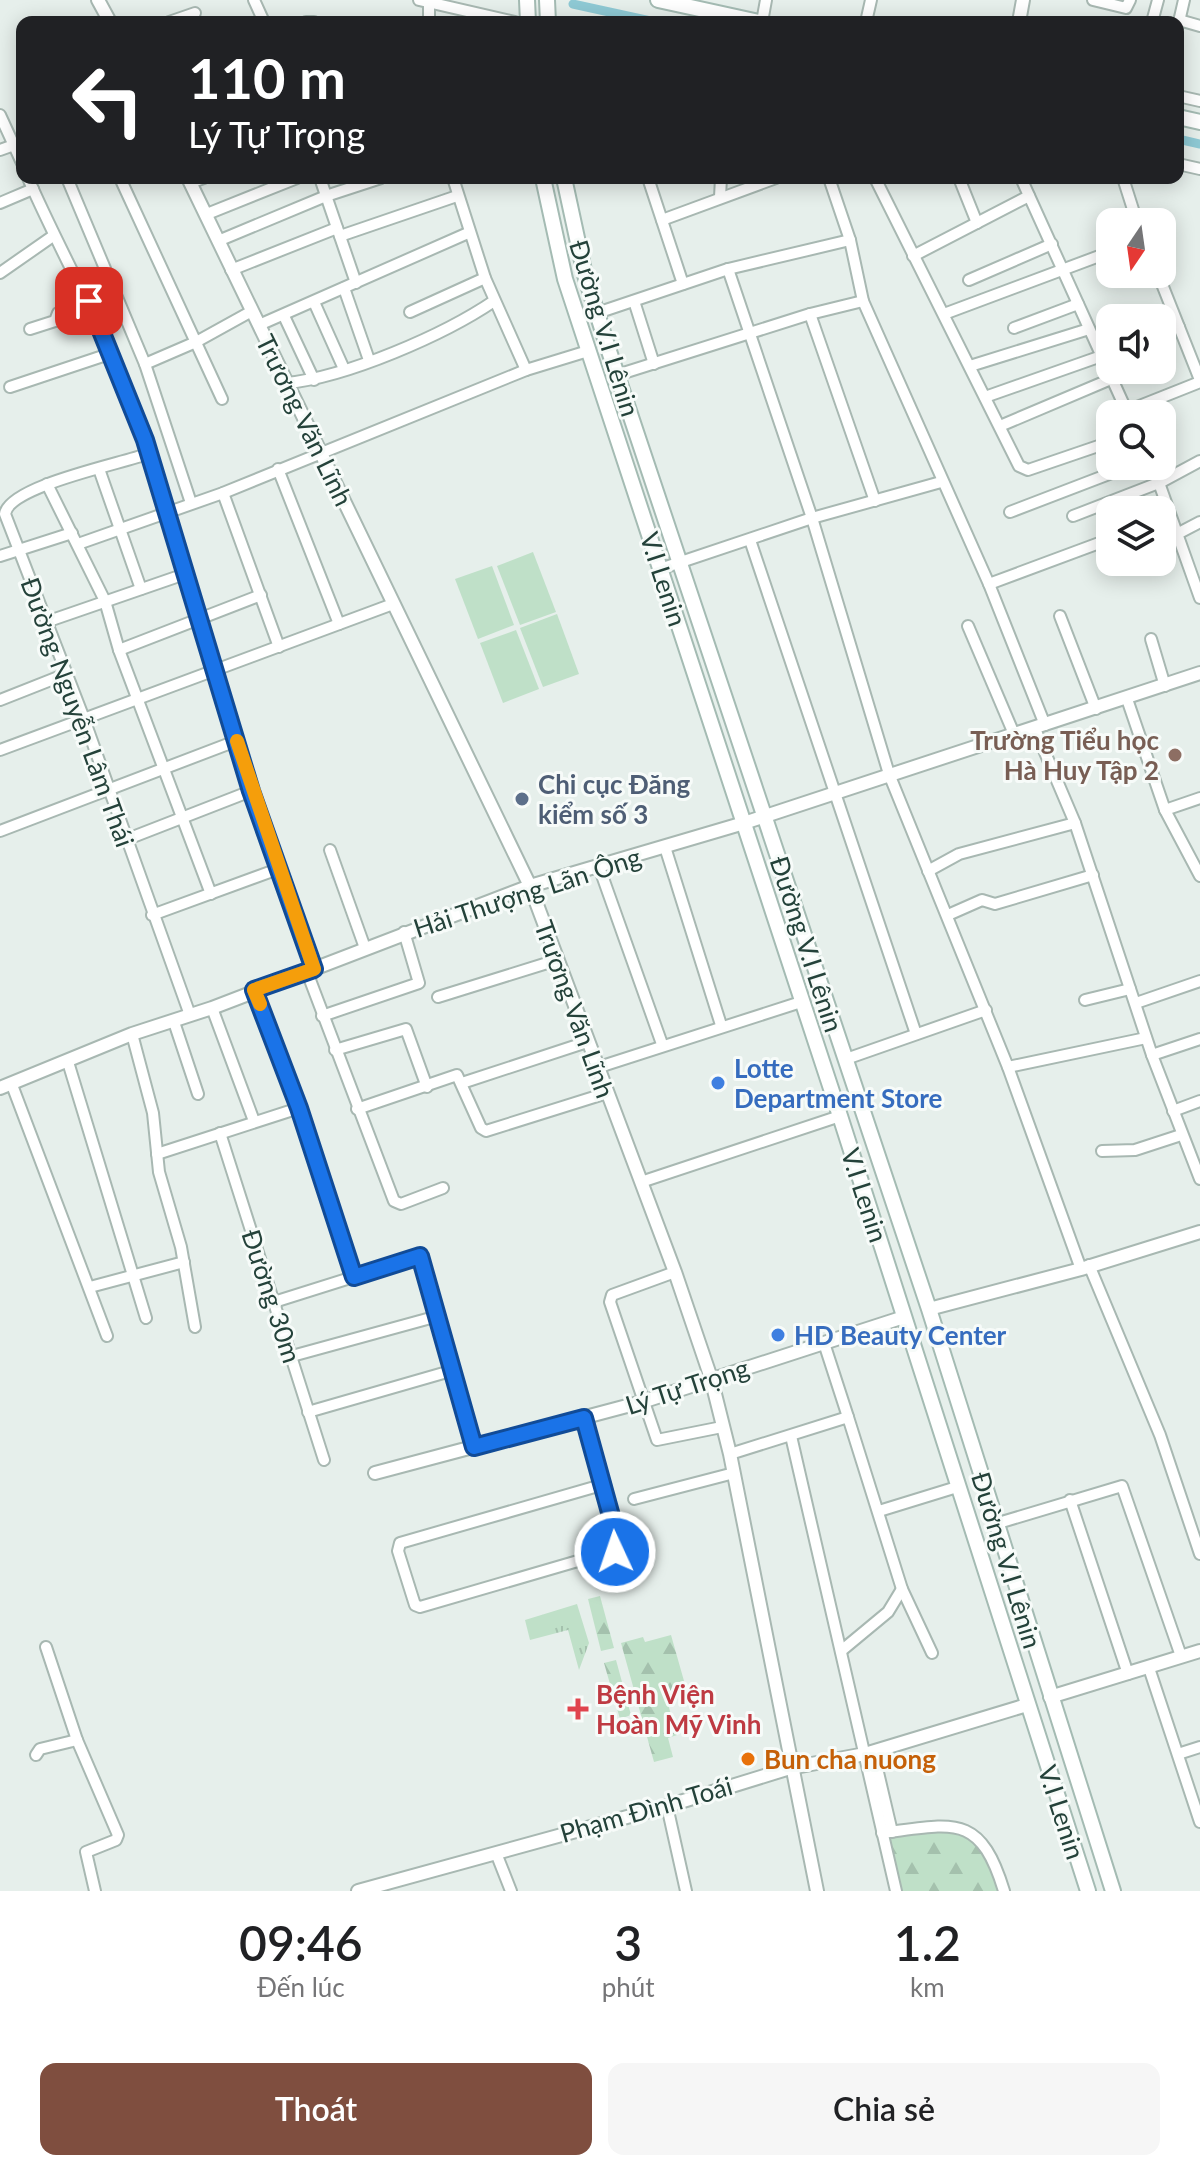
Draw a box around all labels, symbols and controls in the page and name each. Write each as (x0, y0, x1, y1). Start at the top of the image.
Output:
text: 110 m (188, 44, 346, 111)
icon: left (56, 48, 160, 152)
text: Lý Tự Trọng (188, 112, 365, 156)
north arrow (1096, 208, 1176, 288)
map controls (1096, 208, 1176, 576)
street label: Đường V.I Lênin (563, 236, 647, 420)
pin (55, 267, 123, 335)
icon: arrive (67, 279, 111, 323)
button: sound (1096, 304, 1176, 384)
street label: Trương Văn Lĩnh (250, 329, 360, 511)
button: search (1096, 400, 1176, 480)
button: layers (1096, 496, 1176, 576)
street label: V.I Lenin (634, 528, 694, 630)
street label: Đường Nguyễn Lâm Thái (14, 573, 142, 851)
place label: Trường Tiểu học Hà Huy Tập 2 (970, 724, 1159, 786)
marker: Trường Tiểu học Hà Huy Tập 2 (1166, 746, 1184, 764)
place label: Chi cục Đăng kiểm số 3 (538, 768, 690, 830)
marker: Chi cục Đăng kiểm số 3 (513, 790, 531, 808)
street label: Hải Thượng Lãn Ông (409, 840, 645, 944)
street label: Đường V.I Lênin (764, 852, 850, 1036)
street label: Trương Văn Lĩnh (528, 916, 622, 1102)
place label: Lotte Department Store (734, 1052, 942, 1114)
marker: Lotte Department Store (709, 1074, 727, 1092)
street label: V.I Lenin (835, 1144, 895, 1246)
street label: Đường 30m (235, 1225, 309, 1367)
place label: HD Beauty Center (794, 1319, 1007, 1351)
marker: HD Beauty Center (769, 1326, 787, 1344)
street label: Lý Tự Trọng (621, 1351, 753, 1421)
street label: Đường V.I Lênin (965, 1468, 1049, 1652)
position arrow (573, 1510, 657, 1594)
place label: Bệnh Viện Hoàn Mỹ Vinh (596, 1678, 761, 1740)
marker: Bệnh Viện Hoàn Mỹ Vinh (567, 1698, 589, 1720)
place label: Bun cha nuong (764, 1743, 936, 1775)
marker: Bun cha nuong (739, 1750, 757, 1768)
street label: V.I Lenin (1032, 1761, 1092, 1863)
street label: Phạm Đình Toái (556, 1769, 736, 1849)
text: 09:46 (239, 1914, 363, 1971)
text: 3 (614, 1914, 642, 1971)
text: 1.2 (894, 1914, 961, 1971)
text: Đến lúc (257, 1971, 345, 2003)
text: phút (602, 1971, 655, 2003)
text: km (910, 1971, 945, 2003)
button: Thoát (40, 2063, 592, 2155)
button: Chia sẻ (608, 2063, 1160, 2155)

